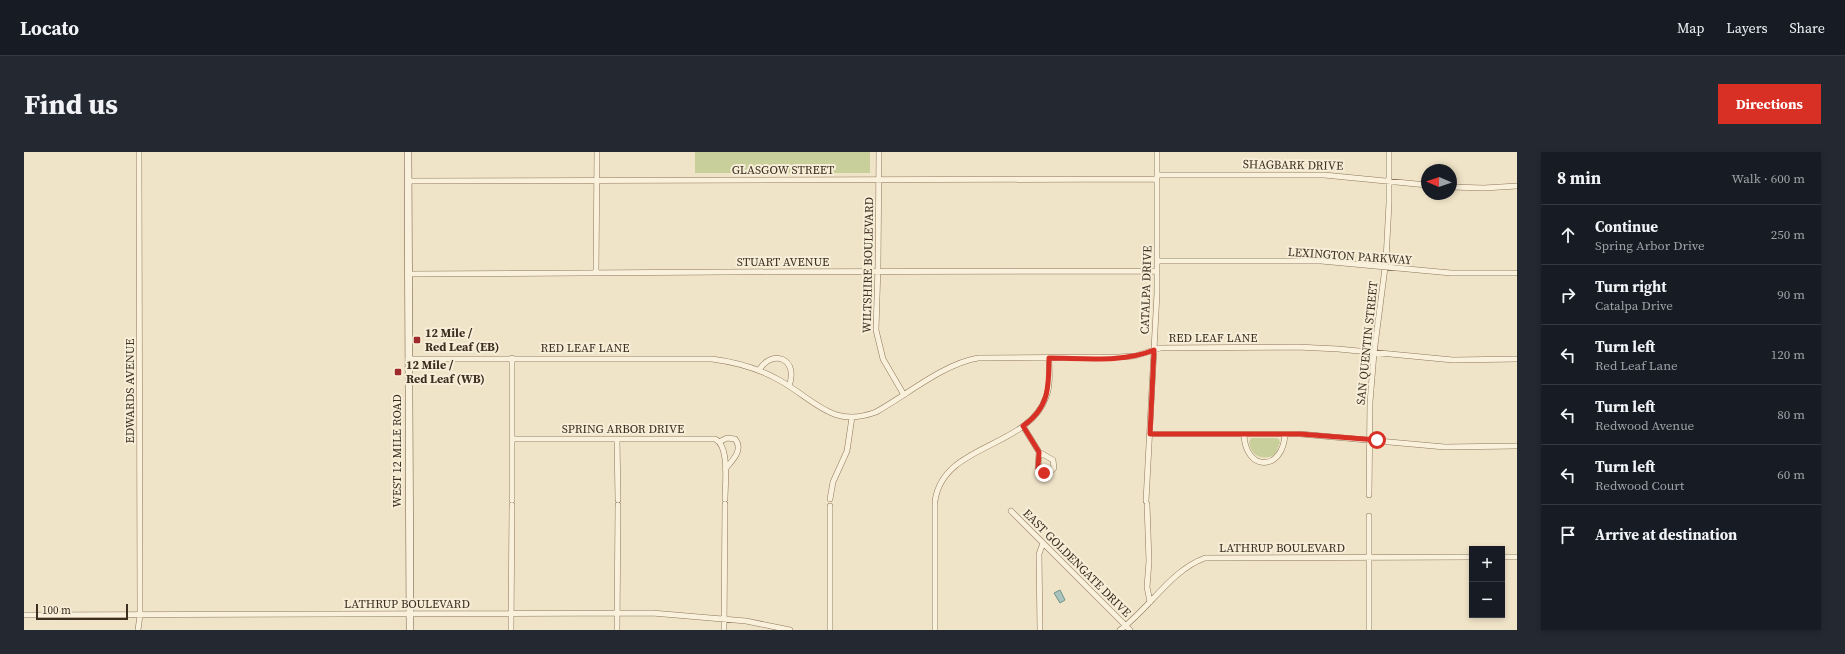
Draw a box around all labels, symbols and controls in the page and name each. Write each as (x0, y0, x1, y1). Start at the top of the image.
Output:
text: Locato (20, 15, 79, 41)
text: Map (1677, 18, 1704, 38)
text: Layers (1726, 18, 1768, 38)
text: Share (1790, 18, 1825, 38)
button: Directions (1718, 84, 1821, 124)
text: Find us (24, 85, 118, 123)
street label: SHAGBARK DRIVE (1243, 156, 1343, 174)
street label: GLASGOW STREET (732, 162, 835, 178)
north arrow (1421, 164, 1457, 200)
text: 8 min (1557, 166, 1601, 190)
text: Walk · 600 m (1732, 170, 1805, 187)
street label: WILTSHIRE BOULEVARD (859, 197, 877, 333)
text: Continue (1595, 216, 1658, 237)
icon: ahead (1557, 224, 1579, 246)
text: 250 m (1771, 226, 1805, 243)
text: Spring Arbor Drive (1595, 237, 1705, 254)
street label: LEXINGTON PARKWAY (1287, 244, 1413, 268)
street label: CATALPA DRIVE (1136, 245, 1156, 335)
street label: STUART AVENUE (737, 254, 829, 270)
text: Turn right (1595, 276, 1667, 297)
street label: SAN QUENTIN STREET (1353, 280, 1382, 406)
icon: right (1557, 284, 1579, 306)
text: 90 m (1777, 286, 1805, 303)
text: Catalpa Drive (1595, 297, 1673, 314)
place label: 12 Mile / Red Leaf (EB) (425, 325, 499, 355)
street label: RED LEAF LANE (1168, 330, 1258, 346)
marker: 12 Mile / Red Leaf (EB) (412, 335, 422, 345)
text: Turn left (1595, 336, 1655, 357)
street label: EDWARDS AVENUE (122, 339, 138, 443)
street label: RED LEAF LANE (540, 340, 630, 356)
icon: left (1557, 344, 1579, 366)
text: 120 m (1771, 346, 1805, 363)
place label: 12 Mile / Red Leaf (WB) (406, 357, 485, 387)
text: Red Leaf Lane (1595, 357, 1678, 374)
marker: 12 Mile / Red Leaf (WB) (393, 367, 403, 377)
street label: WEST 12 MILE ROAD (389, 394, 405, 508)
text: Turn left (1595, 396, 1655, 417)
icon: left (1557, 404, 1579, 426)
text: 80 m (1777, 406, 1805, 423)
text: Redwood Avenue (1595, 417, 1694, 434)
street label: SPRING ARBOR DRIVE (562, 421, 684, 437)
route start (1368, 431, 1386, 449)
text: Turn left (1595, 456, 1655, 477)
route end (1035, 464, 1053, 482)
icon: left (1557, 464, 1579, 486)
text: 60 m (1777, 466, 1805, 483)
text: Redwood Court (1595, 477, 1684, 494)
street label: EAST GOLDENGATE DRIVE (1019, 505, 1135, 621)
icon: arrive (1557, 524, 1579, 546)
text: Arrive at destination (1595, 524, 1737, 545)
street label: LATHRUP BOULEVARD (1219, 540, 1345, 556)
map controls (1469, 546, 1505, 618)
button: + (1469, 546, 1505, 582)
button: − (1469, 582, 1505, 618)
street label: LATHRUP BOULEVARD (344, 596, 470, 612)
scale bar (36, 602, 128, 621)
text: 100 m (42, 603, 71, 618)

